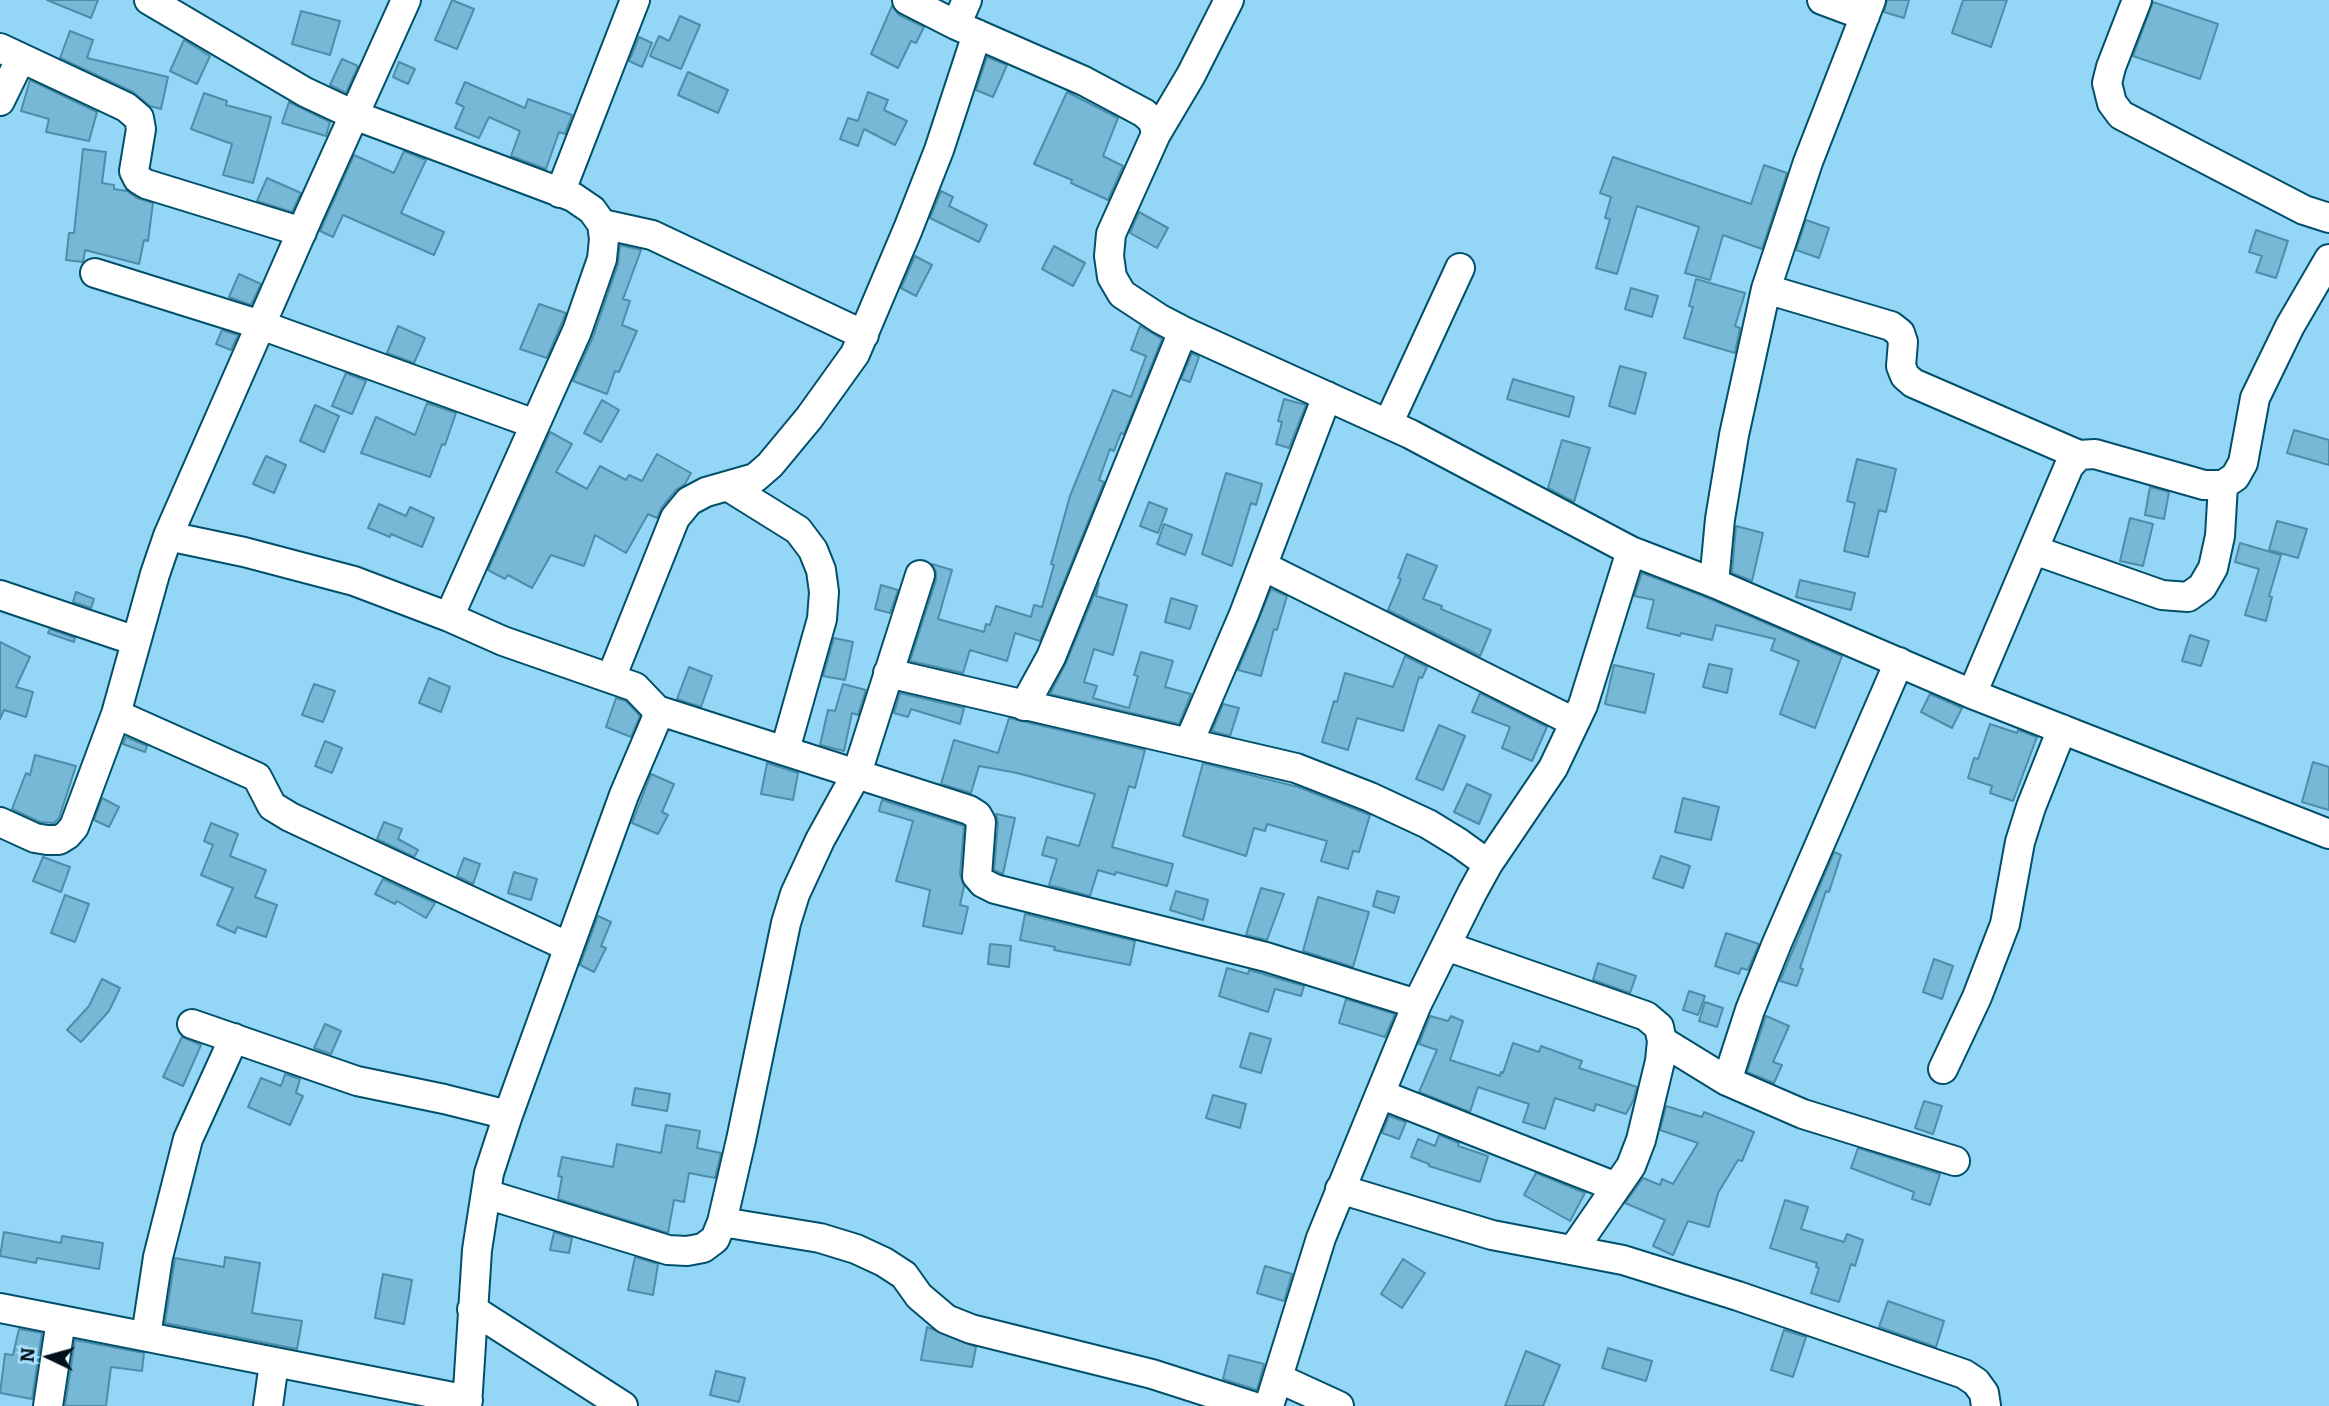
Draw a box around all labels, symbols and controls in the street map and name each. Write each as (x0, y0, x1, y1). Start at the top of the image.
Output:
north arrow (14, 1322, 84, 1392)
text: N (15, 1347, 40, 1363)

